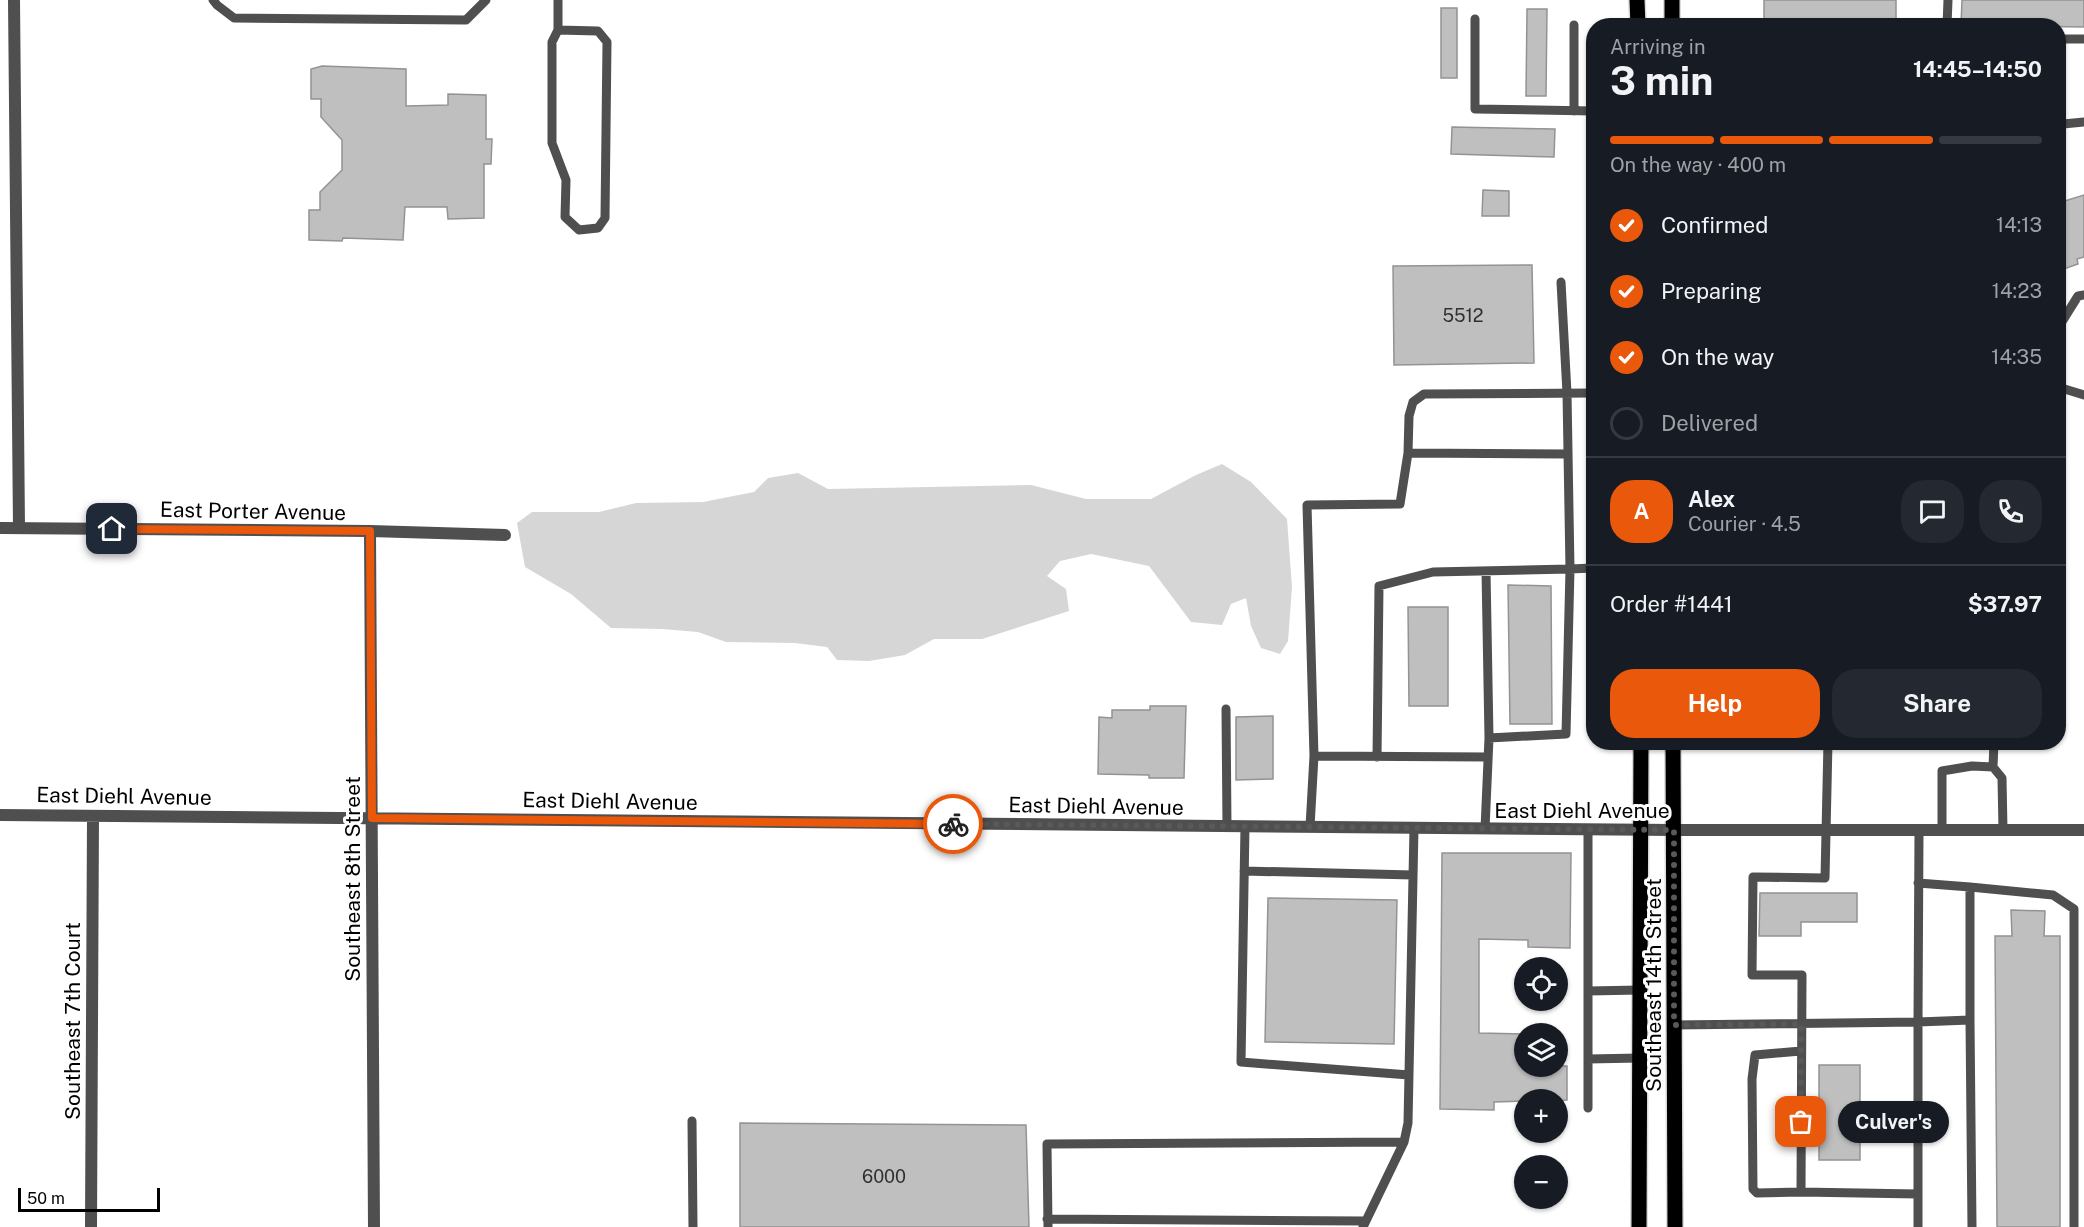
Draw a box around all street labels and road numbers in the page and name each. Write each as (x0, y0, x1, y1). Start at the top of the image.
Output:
street label: East Porter Avenue (160, 497, 346, 525)
street label: Southeast 8th Street (340, 776, 365, 982)
street label: East Diehl Avenue (36, 782, 212, 810)
street label: East Diehl Avenue (522, 787, 698, 815)
street label: East Diehl Avenue (1008, 792, 1184, 820)
street label: East Diehl Avenue (1494, 798, 1670, 823)
street label: Southeast 14th Street (1641, 878, 1666, 1092)
street label: Southeast 7th Court (60, 922, 85, 1120)

